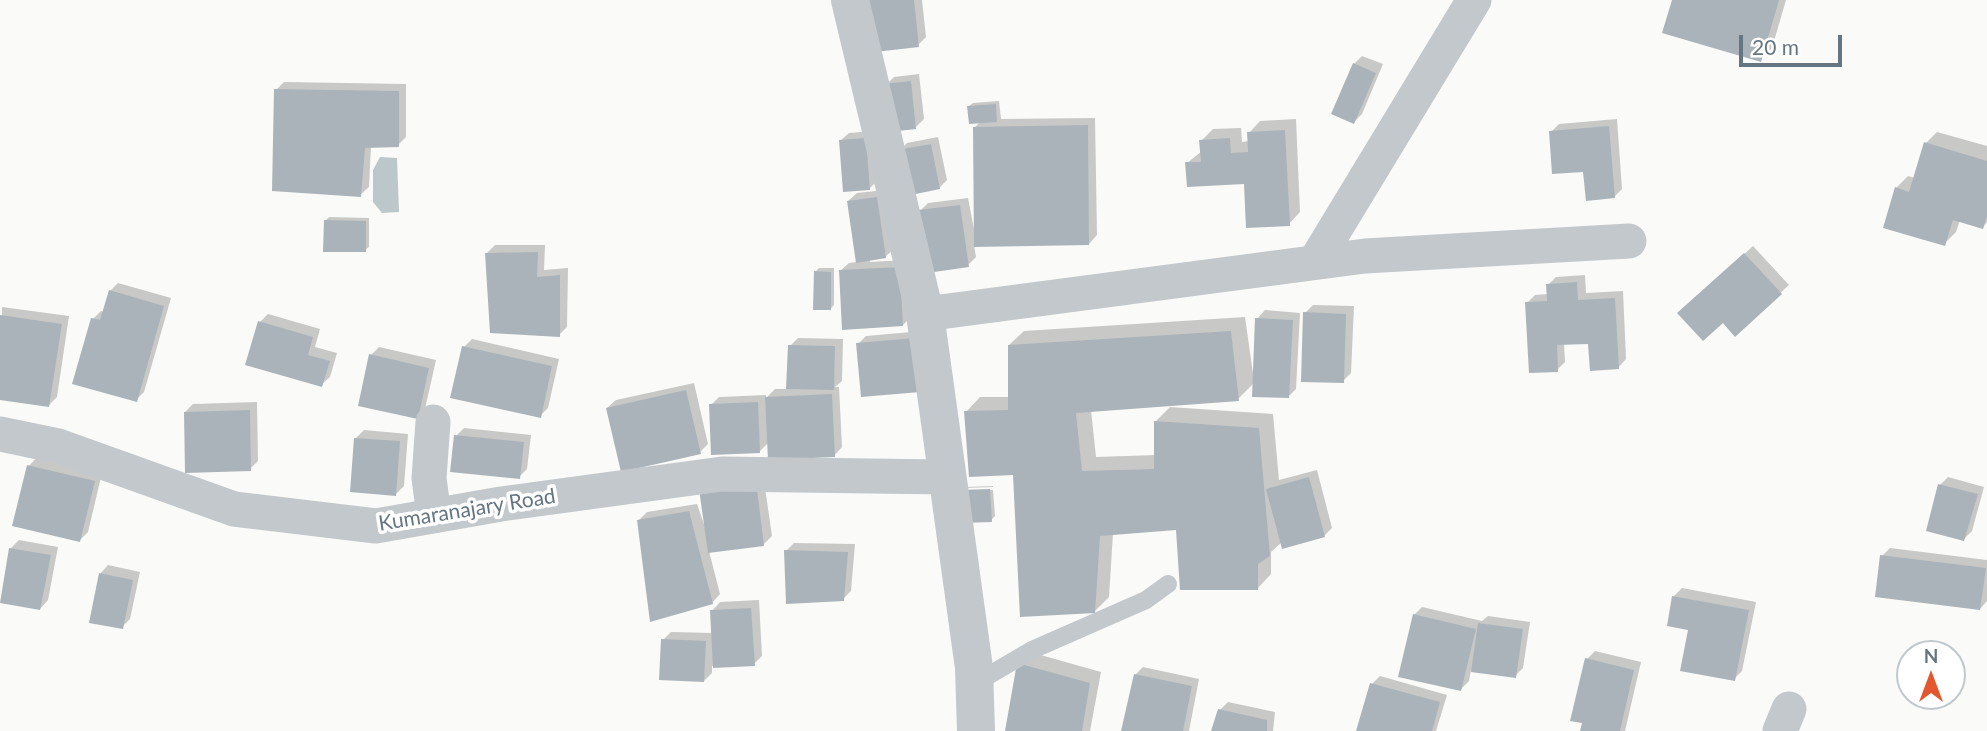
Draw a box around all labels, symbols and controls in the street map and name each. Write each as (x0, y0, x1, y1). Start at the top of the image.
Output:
scale bar (1742, 21, 1845, 65)
text: 20 m (1752, 34, 1799, 59)
street label: Kumaranajary Road (377, 484, 557, 536)
north arrow (1896, 640, 1966, 710)
text: N (1924, 644, 1938, 667)

